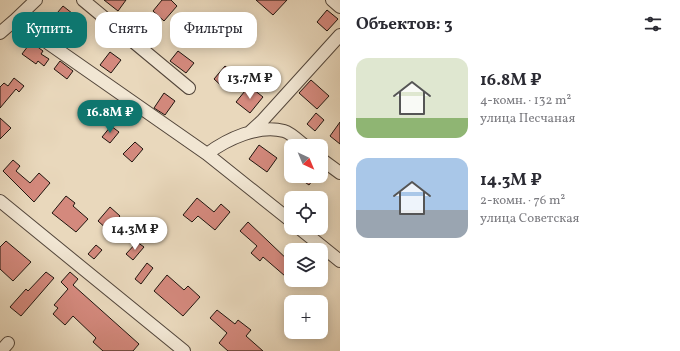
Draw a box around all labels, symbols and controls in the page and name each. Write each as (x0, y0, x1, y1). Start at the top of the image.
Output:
chip: Купить (12, 12, 87, 48)
chip: Снять (95, 12, 162, 48)
chip: Фильтры (170, 12, 257, 48)
text: Объектов: 3 (356, 13, 453, 36)
icon: filters (642, 13, 664, 35)
pin: 13.7M ₽ (213, 66, 287, 100)
text: 16.8M ₽ (480, 69, 542, 92)
text: 13.7M ₽ (227, 70, 273, 88)
icon: home (388, 74, 436, 122)
text: 4-комн. · 132 m² (480, 92, 571, 110)
pin: 16.8M ₽ (73, 100, 147, 134)
text: 16.8M ₽ (86, 104, 134, 122)
text: улица Песчаная (480, 110, 575, 128)
north arrow (284, 139, 328, 183)
map controls (284, 139, 328, 339)
text: 14.3M ₽ (480, 169, 542, 192)
icon: home (388, 174, 436, 222)
button: locate (284, 191, 328, 235)
text: 2-комн. · 76 m² (480, 192, 565, 210)
text: улица Советская (480, 210, 579, 228)
pin: 14.3M ₽ (98, 217, 172, 251)
text: 14.3M ₽ (111, 221, 159, 239)
button: layers (284, 243, 328, 287)
button: + (284, 295, 328, 339)

